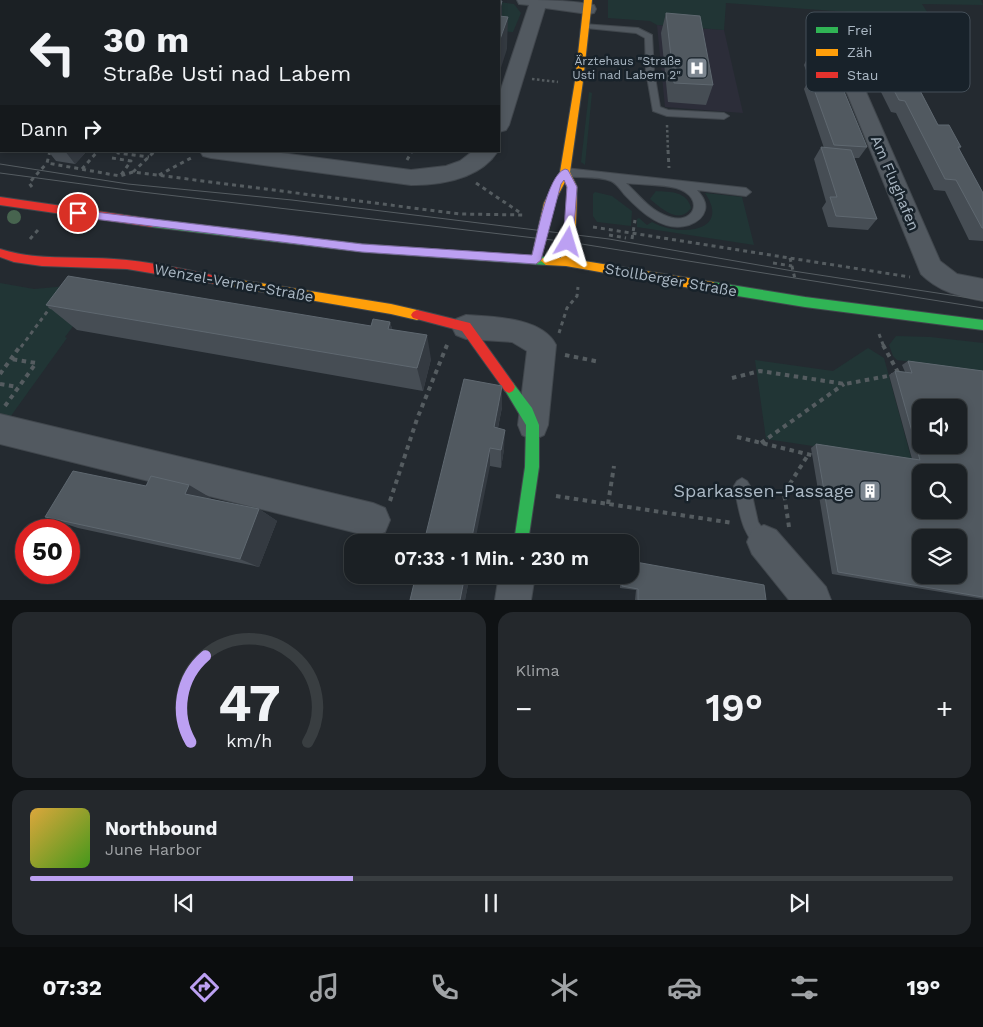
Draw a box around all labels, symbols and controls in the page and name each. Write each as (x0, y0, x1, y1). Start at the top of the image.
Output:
legend (806, 12, 970, 92)
text: 30 m (103, 19, 189, 61)
icon: left (20, 20, 85, 85)
text: Frei (847, 22, 872, 38)
text: Zäh (847, 44, 872, 60)
place label: Ärztehaus "Straße Usti nad Labem 2" (572, 54, 681, 82)
hospital icon: Ärztehaus "Straße Usti nad Labem 2" (685, 56, 709, 80)
text: Straße Usti nad Labem (103, 61, 351, 86)
text: Stau (847, 67, 878, 83)
icon: right (78, 115, 106, 143)
text: Dann (20, 118, 68, 141)
street label: Am Flughafen (867, 133, 923, 233)
pin (57, 192, 99, 234)
icon: arrive (64, 199, 92, 227)
position arrow (541, 215, 593, 267)
street label: Wenzel-Verner-Straße (153, 260, 315, 306)
street label: Stollberger Straße (604, 260, 738, 300)
map controls (912, 399, 967, 584)
button: sound (912, 399, 967, 454)
button: search (912, 464, 967, 519)
building icon: Sparkassen-Passage (858, 479, 882, 503)
place label: Sparkassen-Passage (674, 480, 854, 501)
speed limit sign: 50 (15, 519, 80, 584)
button: layers (912, 529, 967, 584)
text: 07:33 · 1 Min. · 230 m (394, 547, 589, 570)
text: Klima (516, 661, 559, 680)
text: 47 (217, 673, 280, 734)
text: 19° (705, 686, 763, 730)
text: − (516, 692, 532, 725)
text: + (936, 692, 953, 725)
text: km/h (226, 730, 272, 751)
text: Northbound (105, 817, 217, 840)
text: June Harbor (105, 840, 202, 859)
icon: previous (170, 889, 198, 917)
icon: pause (477, 889, 505, 917)
icon: next (785, 889, 813, 917)
icon: directions (187, 970, 222, 1005)
icon: music (307, 970, 342, 1005)
icon: phone (427, 970, 462, 1005)
icon: climate (547, 970, 582, 1005)
icon: car (667, 970, 702, 1005)
icon: filters (787, 970, 822, 1005)
text: 07:32 (42, 975, 102, 1000)
text: 19° (907, 975, 940, 1000)

